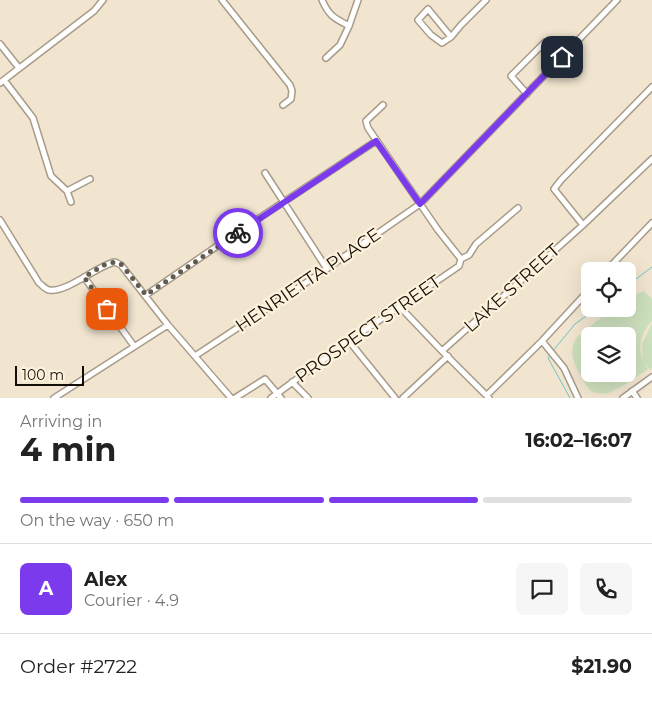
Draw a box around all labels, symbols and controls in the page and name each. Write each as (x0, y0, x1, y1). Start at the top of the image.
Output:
pin (541, 36, 583, 78)
icon: home (548, 43, 576, 71)
courier (213, 208, 263, 258)
icon: bike (224, 219, 252, 247)
street label: HENRIETTA PLACE (231, 223, 385, 337)
street label: LAKE STREET (459, 239, 565, 337)
map controls (581, 262, 636, 382)
button: locate (581, 262, 636, 317)
street label: PROSPECT STREET (291, 270, 446, 388)
pin (86, 288, 128, 330)
icon: bag (93, 295, 121, 323)
button: layers (581, 327, 636, 382)
scale bar (15, 363, 84, 386)
text: 100 m (22, 366, 64, 384)
text: Arriving in (20, 412, 102, 431)
text: 16:02–16:07 (525, 429, 632, 452)
text: 4 min (20, 430, 116, 469)
text: On the way · 650 m (20, 511, 174, 530)
button: chat (516, 563, 568, 615)
button: phone (580, 563, 632, 615)
text: Alex (84, 568, 127, 591)
text: A (39, 577, 53, 600)
text: Courier · 4.9 (84, 591, 179, 610)
text: Order #2722 (20, 655, 137, 678)
text: $21.90 (571, 655, 632, 678)

